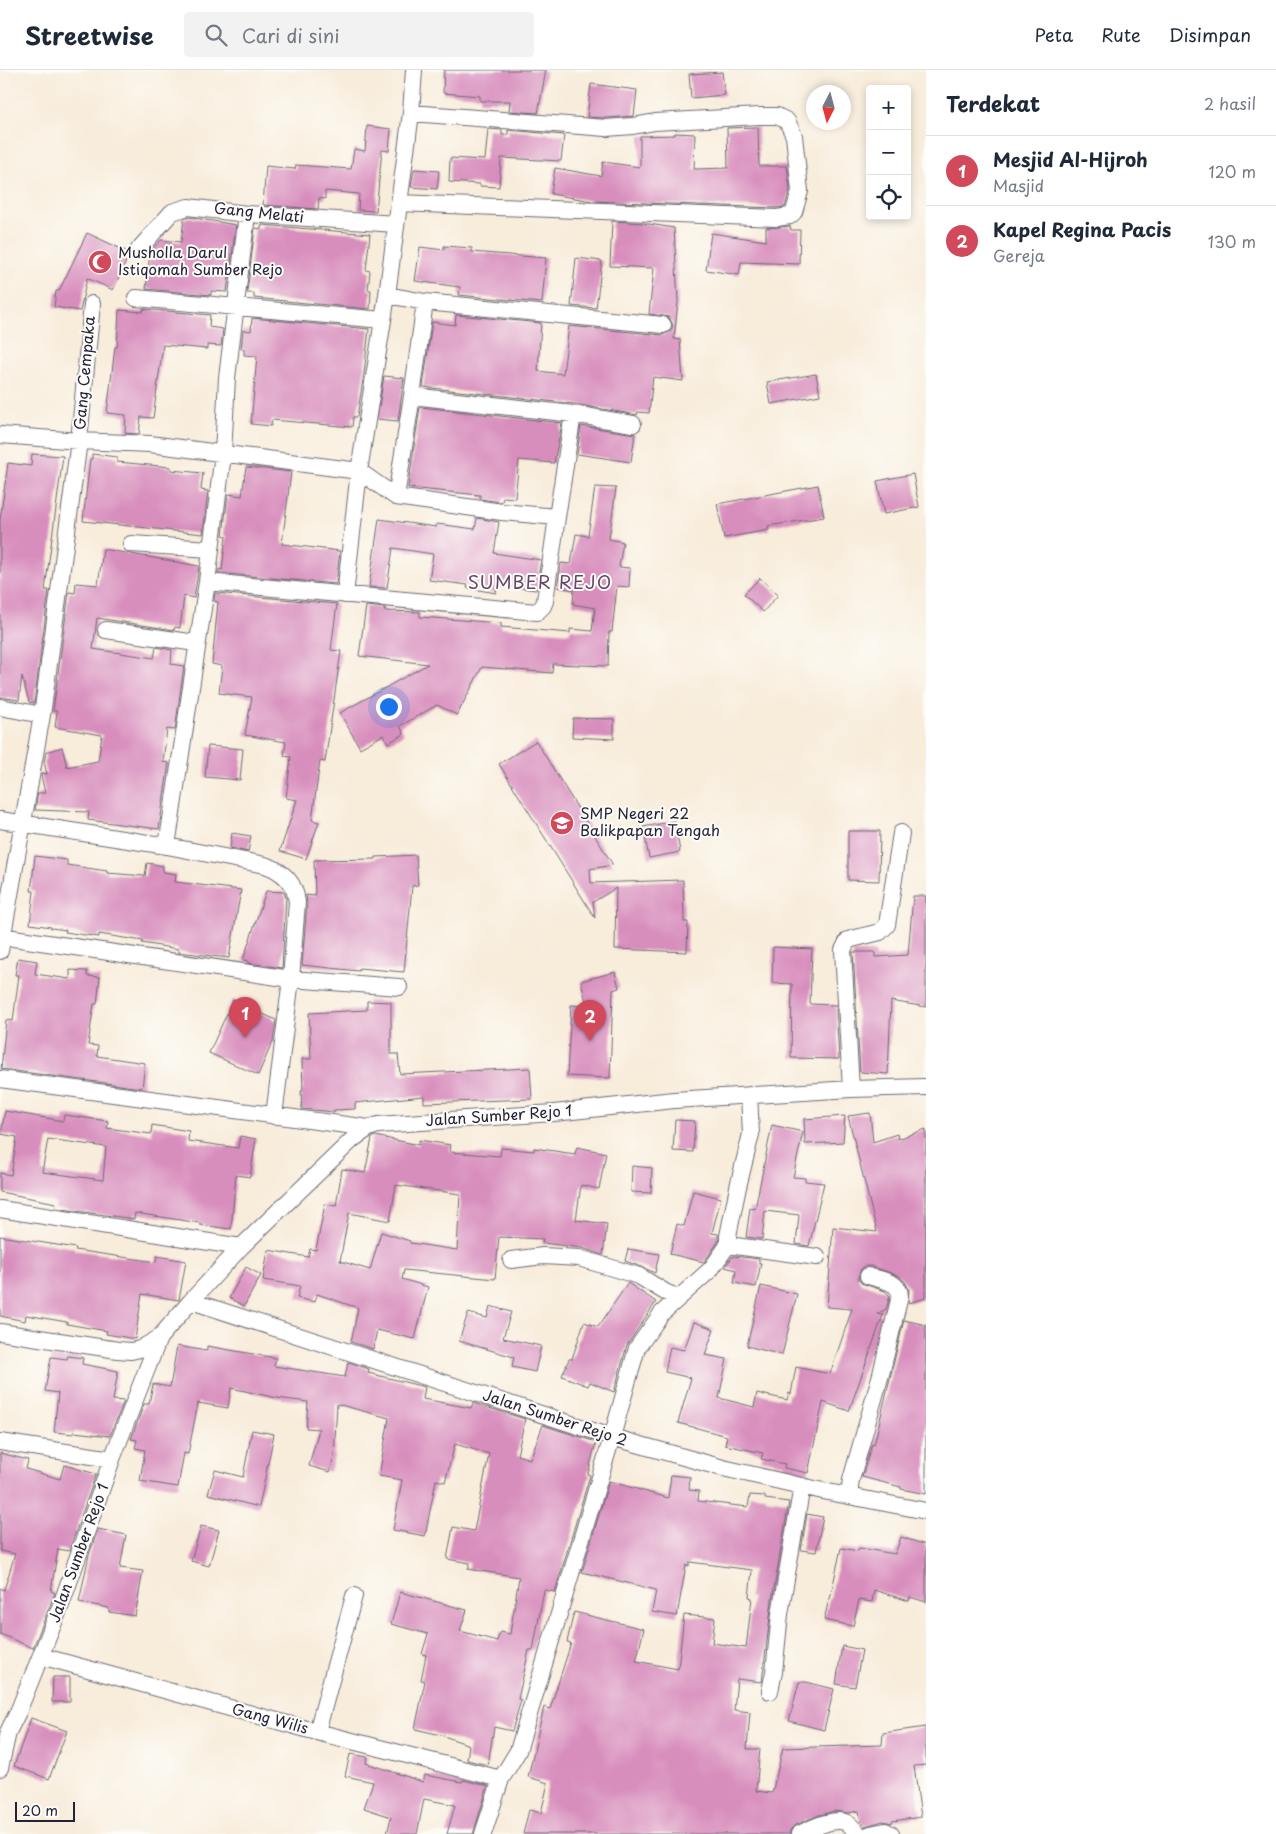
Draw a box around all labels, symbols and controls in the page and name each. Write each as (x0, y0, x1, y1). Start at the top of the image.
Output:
search box (184, 12, 534, 57)
text: Streetwise (25, 17, 154, 53)
icon: search (202, 21, 230, 49)
text: Cari di sini (242, 21, 340, 49)
text: Peta (1034, 21, 1073, 48)
text: Rute (1101, 21, 1141, 48)
text: Disimpan (1169, 21, 1251, 48)
north arrow (806, 85, 851, 130)
map controls (866, 85, 911, 220)
button: + (866, 85, 911, 130)
text: Terdekat (946, 87, 1040, 119)
text: 2 hasil (1204, 91, 1256, 115)
button: − (866, 130, 911, 175)
text: Mesjid Al-Hijroh (993, 145, 1148, 173)
text: 1 (958, 159, 966, 183)
text: 120 m (1209, 159, 1256, 183)
text: Masjid (993, 173, 1044, 197)
button: locate (866, 175, 911, 220)
street label: Gang Melati (213, 195, 305, 228)
text: Kapel Regina Pacis (993, 215, 1171, 243)
text: 2 (956, 229, 968, 253)
text: 130 m (1208, 229, 1256, 253)
place label: Musholla Darul Istiqomah Sumber Rejo (118, 240, 283, 280)
text: Gereja (993, 243, 1045, 267)
mosque icon: Musholla Darul Istiqomah Sumber Rejo (87, 249, 113, 275)
street label: Gang Cempaka (67, 315, 100, 431)
district label: SUMBER REJO (468, 568, 612, 595)
your location (376, 694, 402, 720)
place label: SMP Negeri 22 Balikpapan Tengah (580, 801, 720, 841)
school or university icon: SMP Negeri 22 Balikpapan Tengah (549, 810, 575, 836)
pin: 1 (229, 997, 261, 1038)
pin: 2 (574, 1000, 606, 1041)
street label: Jalan Sumber Rejo 1 (425, 1098, 573, 1131)
street label: Jalan Sumber Rejo 2 (480, 1382, 631, 1451)
street label: Jalan Sumber Rejo 1 (42, 1480, 114, 1625)
street label: Gang Wilis (230, 1696, 311, 1739)
scale bar (15, 1799, 75, 1822)
text: 20 m (22, 1800, 58, 1821)

